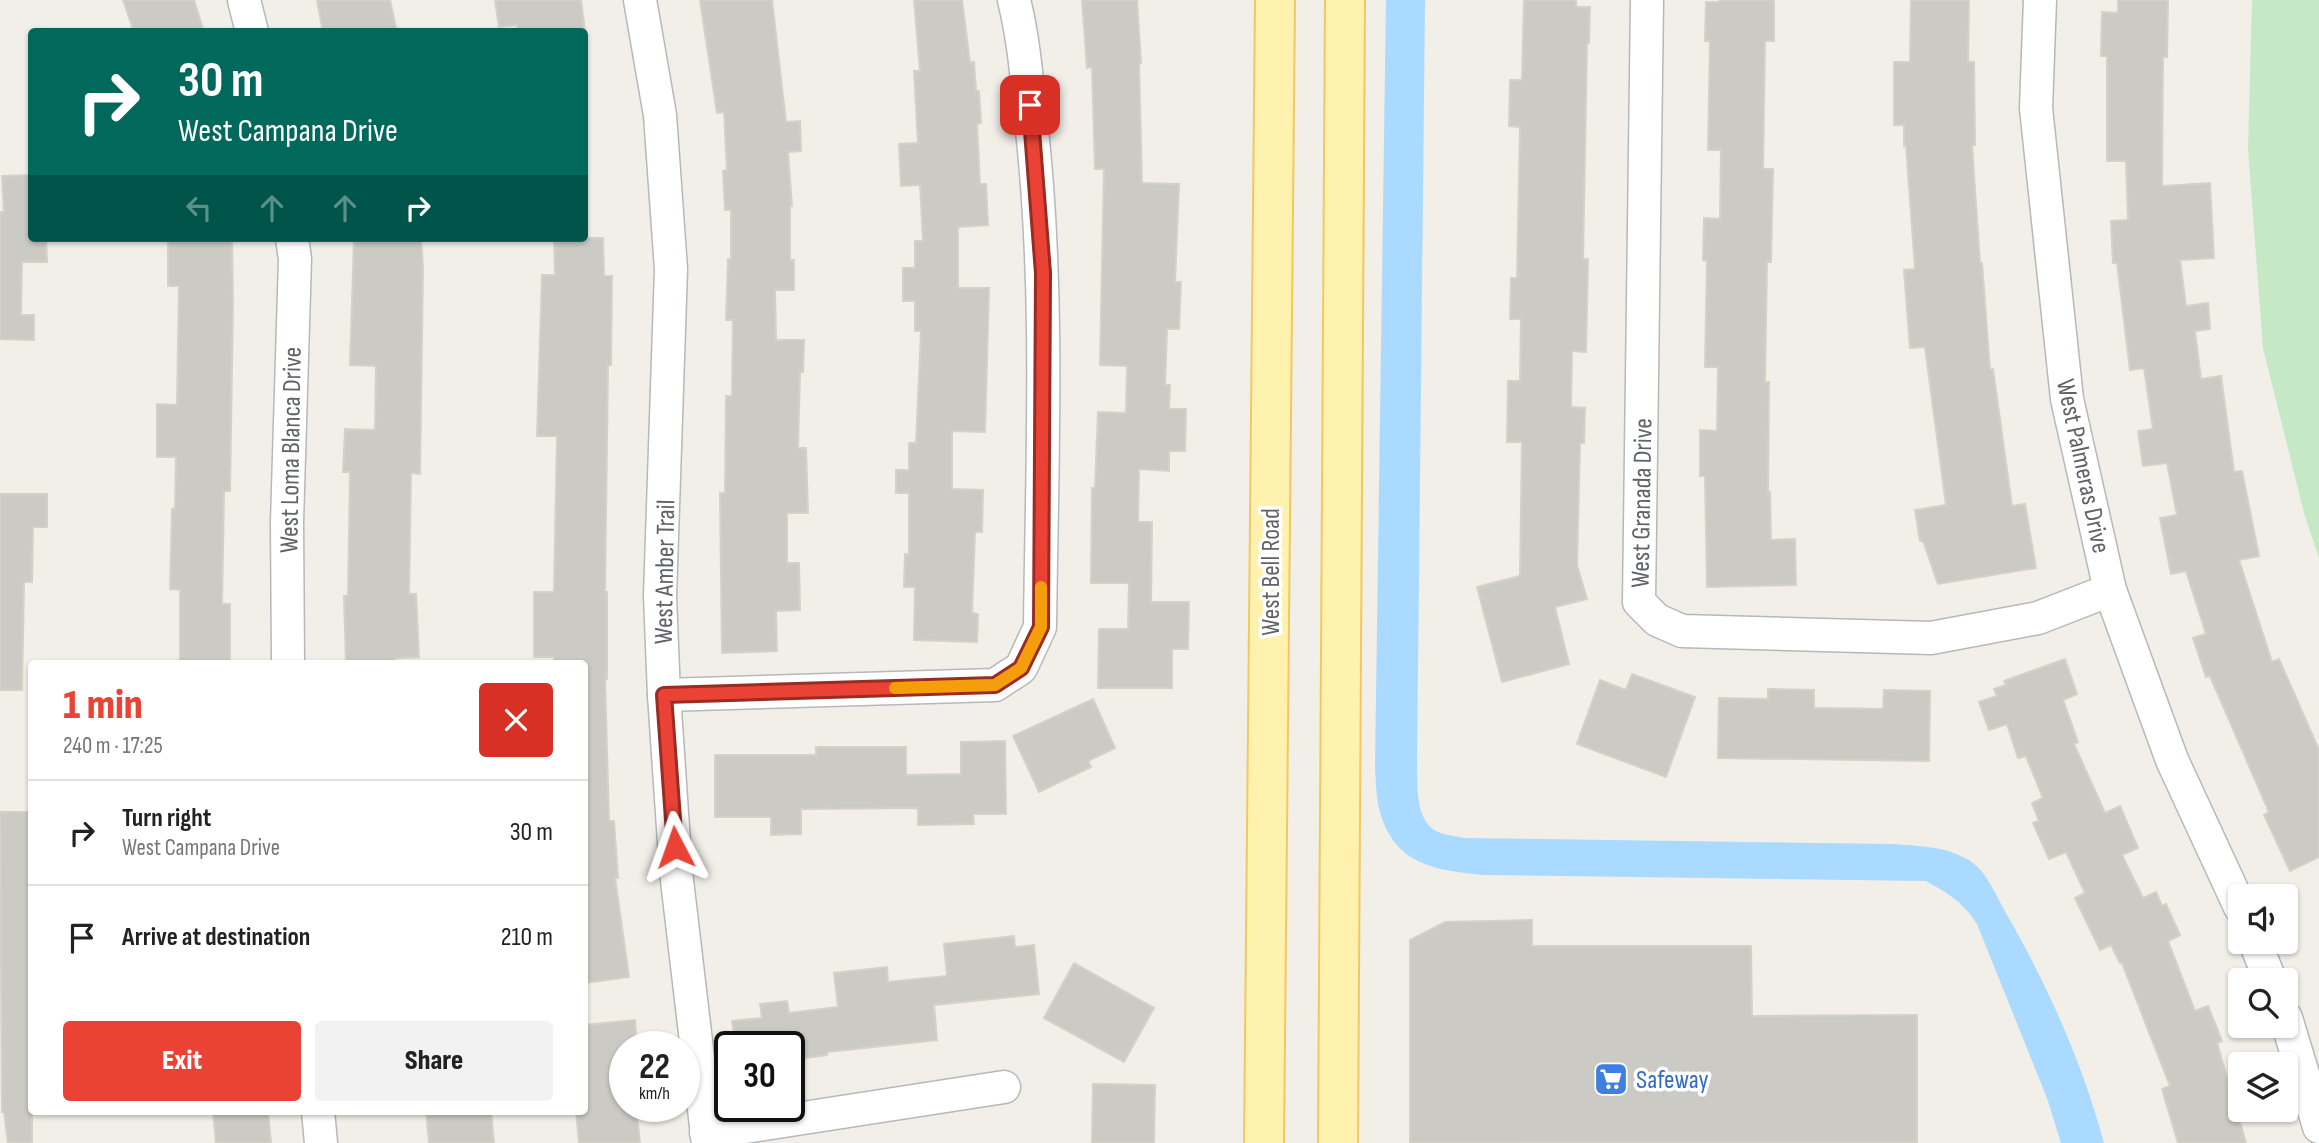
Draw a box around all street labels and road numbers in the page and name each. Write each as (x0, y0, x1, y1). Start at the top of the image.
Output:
street label: West Loma Blanca Drive (274, 347, 309, 554)
street label: West Palmeras Drive (2049, 377, 2116, 556)
street label: West Granada Drive (1626, 418, 1659, 588)
street label: West Amber Trail (649, 499, 682, 645)
street label: West Bell Road (1256, 508, 1287, 636)

